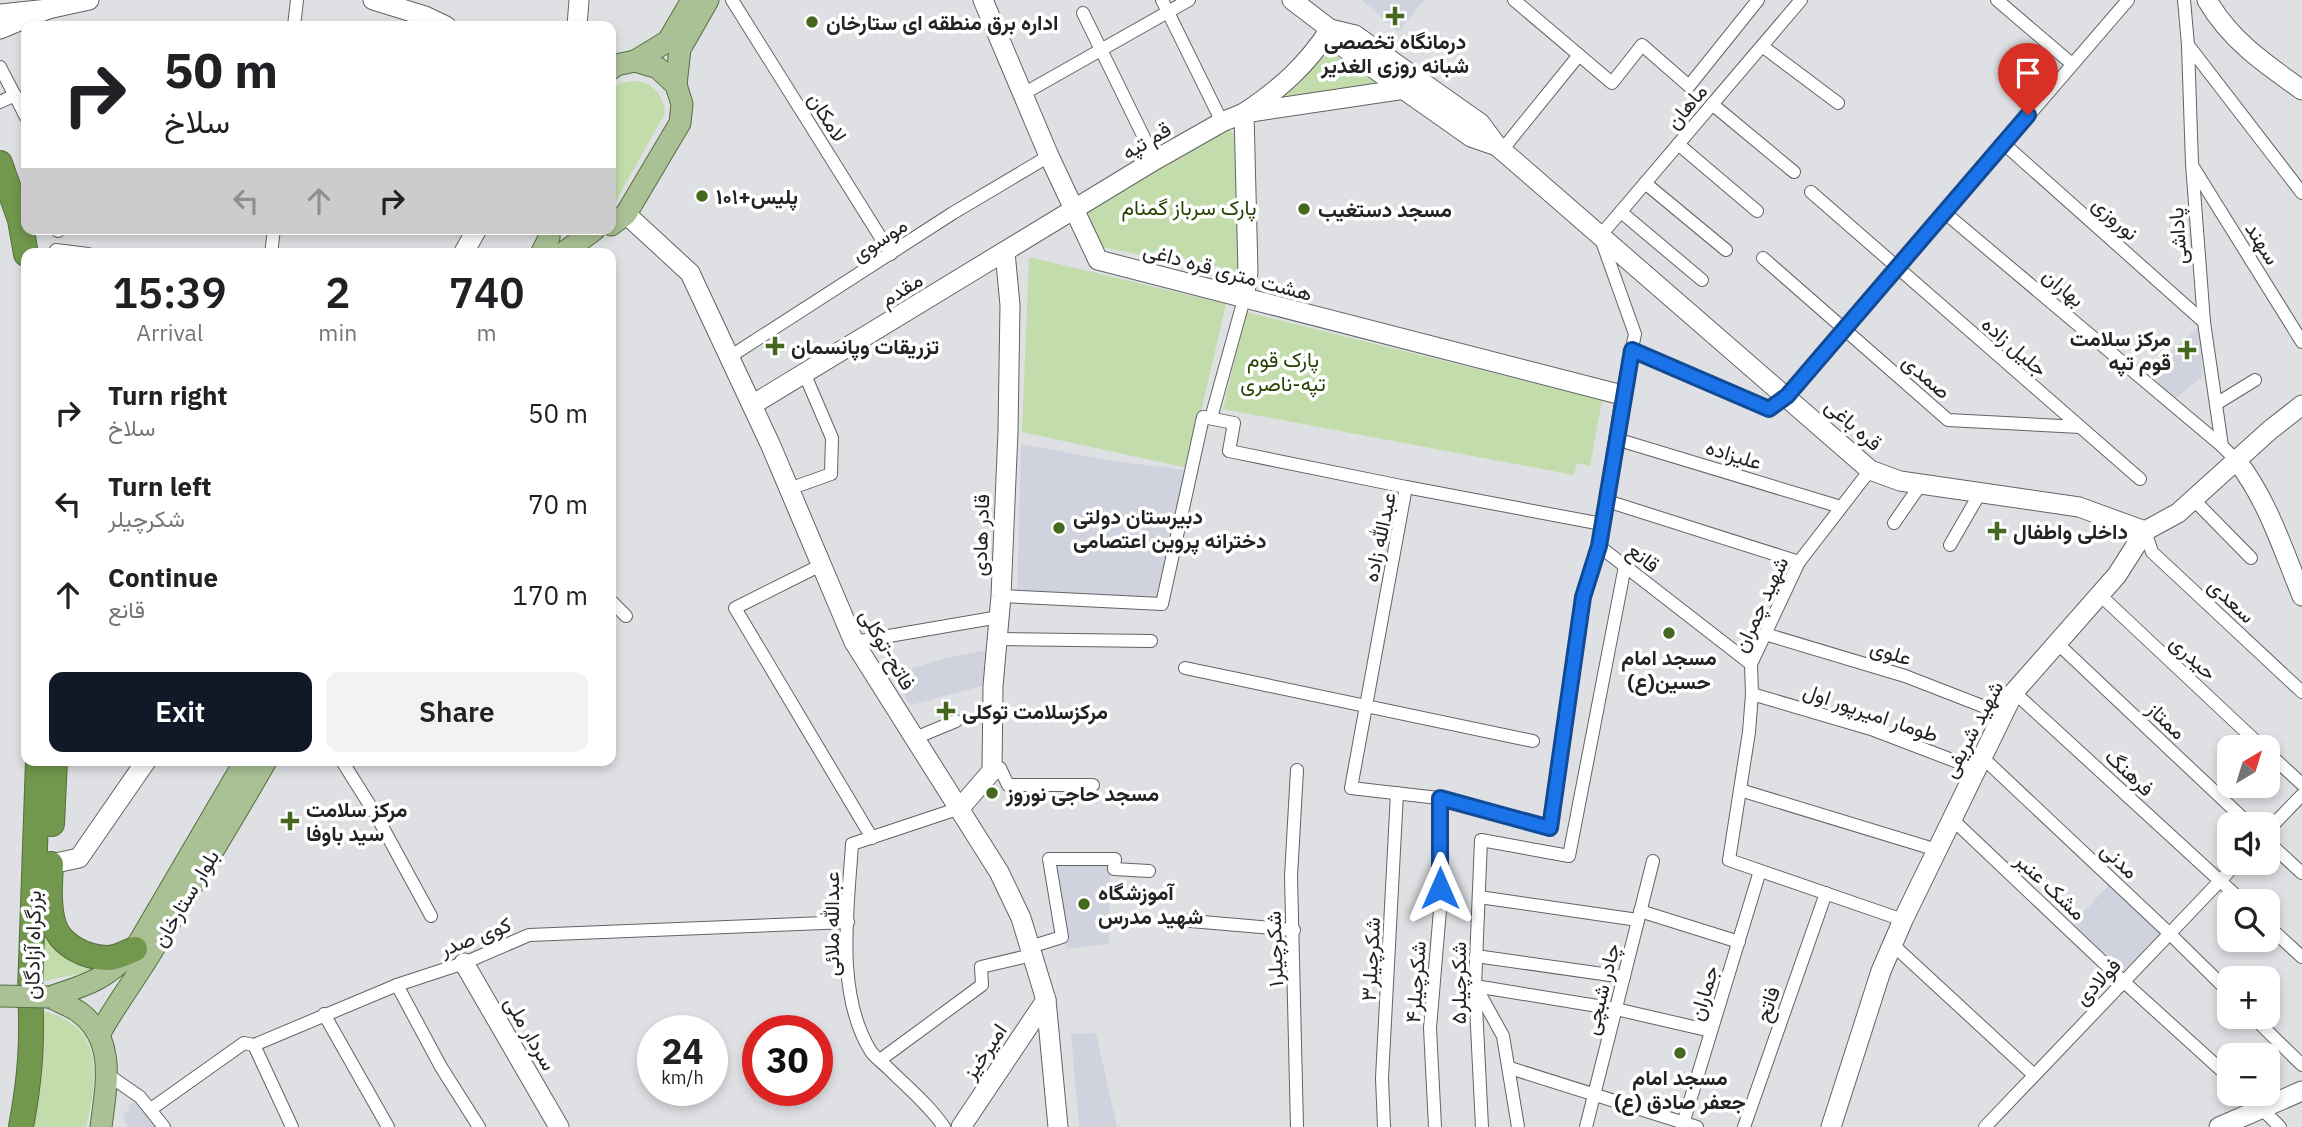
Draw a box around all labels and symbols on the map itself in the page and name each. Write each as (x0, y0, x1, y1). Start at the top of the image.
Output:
marker: درمانگاه تخصصی شبانه روزی الغدیر (1385, 6, 1405, 26)
place label: اداره برق منطقه ای ستارخان (826, 8, 1058, 36)
marker: اداره برق منطقه ای ستارخان (804, 14, 820, 30)
place label: درمانگاه تخصصی شبانه روزی الغدیر (1320, 27, 1469, 79)
pin (1998, 43, 2058, 115)
street label: ماهان (1659, 77, 1713, 135)
street label: لامکان (802, 87, 854, 147)
street label: قم تپه (1116, 114, 1176, 166)
place label: پلیس+۱۰۱ (716, 182, 798, 211)
marker: پلیس+۱۰۱ (694, 188, 710, 204)
street label: نوروزی (2087, 190, 2145, 246)
park label: پارک سرباز گمنام (1121, 193, 1257, 222)
place label: مسجد دستغیب (1318, 195, 1452, 223)
marker: مسجد دستغیب (1296, 201, 1312, 217)
street label: پاداشی (2161, 206, 2194, 265)
street label: موسوی (846, 211, 912, 267)
street label: سهند (2239, 216, 2287, 270)
street label: هشت متری قره داغی (1140, 235, 1316, 307)
street label: بهاران (2037, 261, 2091, 313)
street label: مقدم (874, 265, 928, 314)
street label: جلیل زاده (1976, 310, 2054, 382)
place label: مرکز سلامت قوم تپه (2070, 324, 2171, 377)
place label: تزریقات وپانسمان (791, 332, 939, 361)
marker: تزریقات وپانسمان (765, 336, 785, 356)
marker: مرکز سلامت قوم تپه (2177, 340, 2197, 360)
park label: پارک قوم تپه-ناصری (1240, 345, 1326, 398)
street label: صمدی (1897, 347, 1957, 405)
street label: قره باغی (1820, 391, 1888, 457)
street label: علیزاده (1702, 432, 1766, 476)
street label: عبدالله زاده (1356, 489, 1402, 585)
street label: قادر هادی (965, 493, 995, 577)
place label: دبیرستان دولتی دخترانه پروین اعتصامی (1073, 502, 1267, 555)
place label: داخلی واطفال (2013, 517, 2128, 545)
marker: دبیرستان دولتی دخترانه پروین اعتصامی (1051, 520, 1067, 536)
marker: داخلی واطفال (1987, 521, 2007, 541)
street label: قانع (1621, 536, 1666, 579)
street label: شهید چمران (1726, 552, 1795, 657)
street label: سعدی (2202, 571, 2262, 629)
street label: فاتح-توکلی (853, 603, 923, 695)
marker: مسجد امام حسین(ع) (1661, 625, 1677, 641)
street label: حیدری (2164, 628, 2224, 686)
street label: علوی (1867, 633, 1915, 671)
place label: مسجد امام حسین(ع) (1621, 643, 1717, 696)
street label: طومار امیرپور اول (1799, 676, 1942, 749)
street label: شهید شریفى (1935, 676, 2009, 782)
street label: ممتاز (2141, 694, 2193, 745)
place label: مرکزسلامت توکلی (962, 697, 1108, 725)
marker: مرکزسلامت توکلی (936, 701, 956, 721)
north arrow (2217, 735, 2280, 798)
street label: فرهنگ (2099, 742, 2161, 802)
place label: مسجد حاجی نوروز (1005, 779, 1159, 807)
marker: مسجد حاجی نوروز (984, 785, 1000, 801)
place label: مرکز سلامت سید باوفا (306, 795, 407, 847)
marker: مرکز سلامت سید باوفا (280, 811, 300, 831)
street label: مدنی (2095, 835, 2145, 885)
street label: بلوار ستارخان (145, 844, 225, 952)
street label: مشک عنبر (2009, 845, 2092, 926)
position arrow (1403, 851, 1477, 925)
street label: عبدالله ملائی (817, 872, 845, 976)
place label: آموزشگاه شهید مدرس (1098, 878, 1203, 930)
street label: بزرگراه آزادگان (17, 890, 47, 1000)
marker: آموزشگاه شهید مدرس (1076, 896, 1092, 912)
street label: کوی صدر (434, 910, 515, 963)
street label: شکرچیلر۱ (1259, 910, 1290, 988)
street label: شکرچیلر۳ (1354, 916, 1387, 1002)
street label: شکرچیلر۴ (1398, 940, 1433, 1024)
street label: چادر شبچی (1576, 940, 1627, 1038)
street label: شکرچیلر۵ (1444, 942, 1473, 1024)
street label: فولادی (2068, 951, 2126, 1011)
street label: جماران (1681, 962, 1725, 1024)
street label: فاتح (1748, 982, 1787, 1026)
street label: سردار ملی (498, 991, 564, 1075)
speed limit sign: 30 (742, 1015, 833, 1106)
street label: امیرخیز (955, 1018, 1013, 1085)
marker: مسجد امام جعفر صادق (ع) (1672, 1045, 1688, 1061)
place label: مسجد امام جعفر صادق (ع) (1614, 1063, 1746, 1116)

